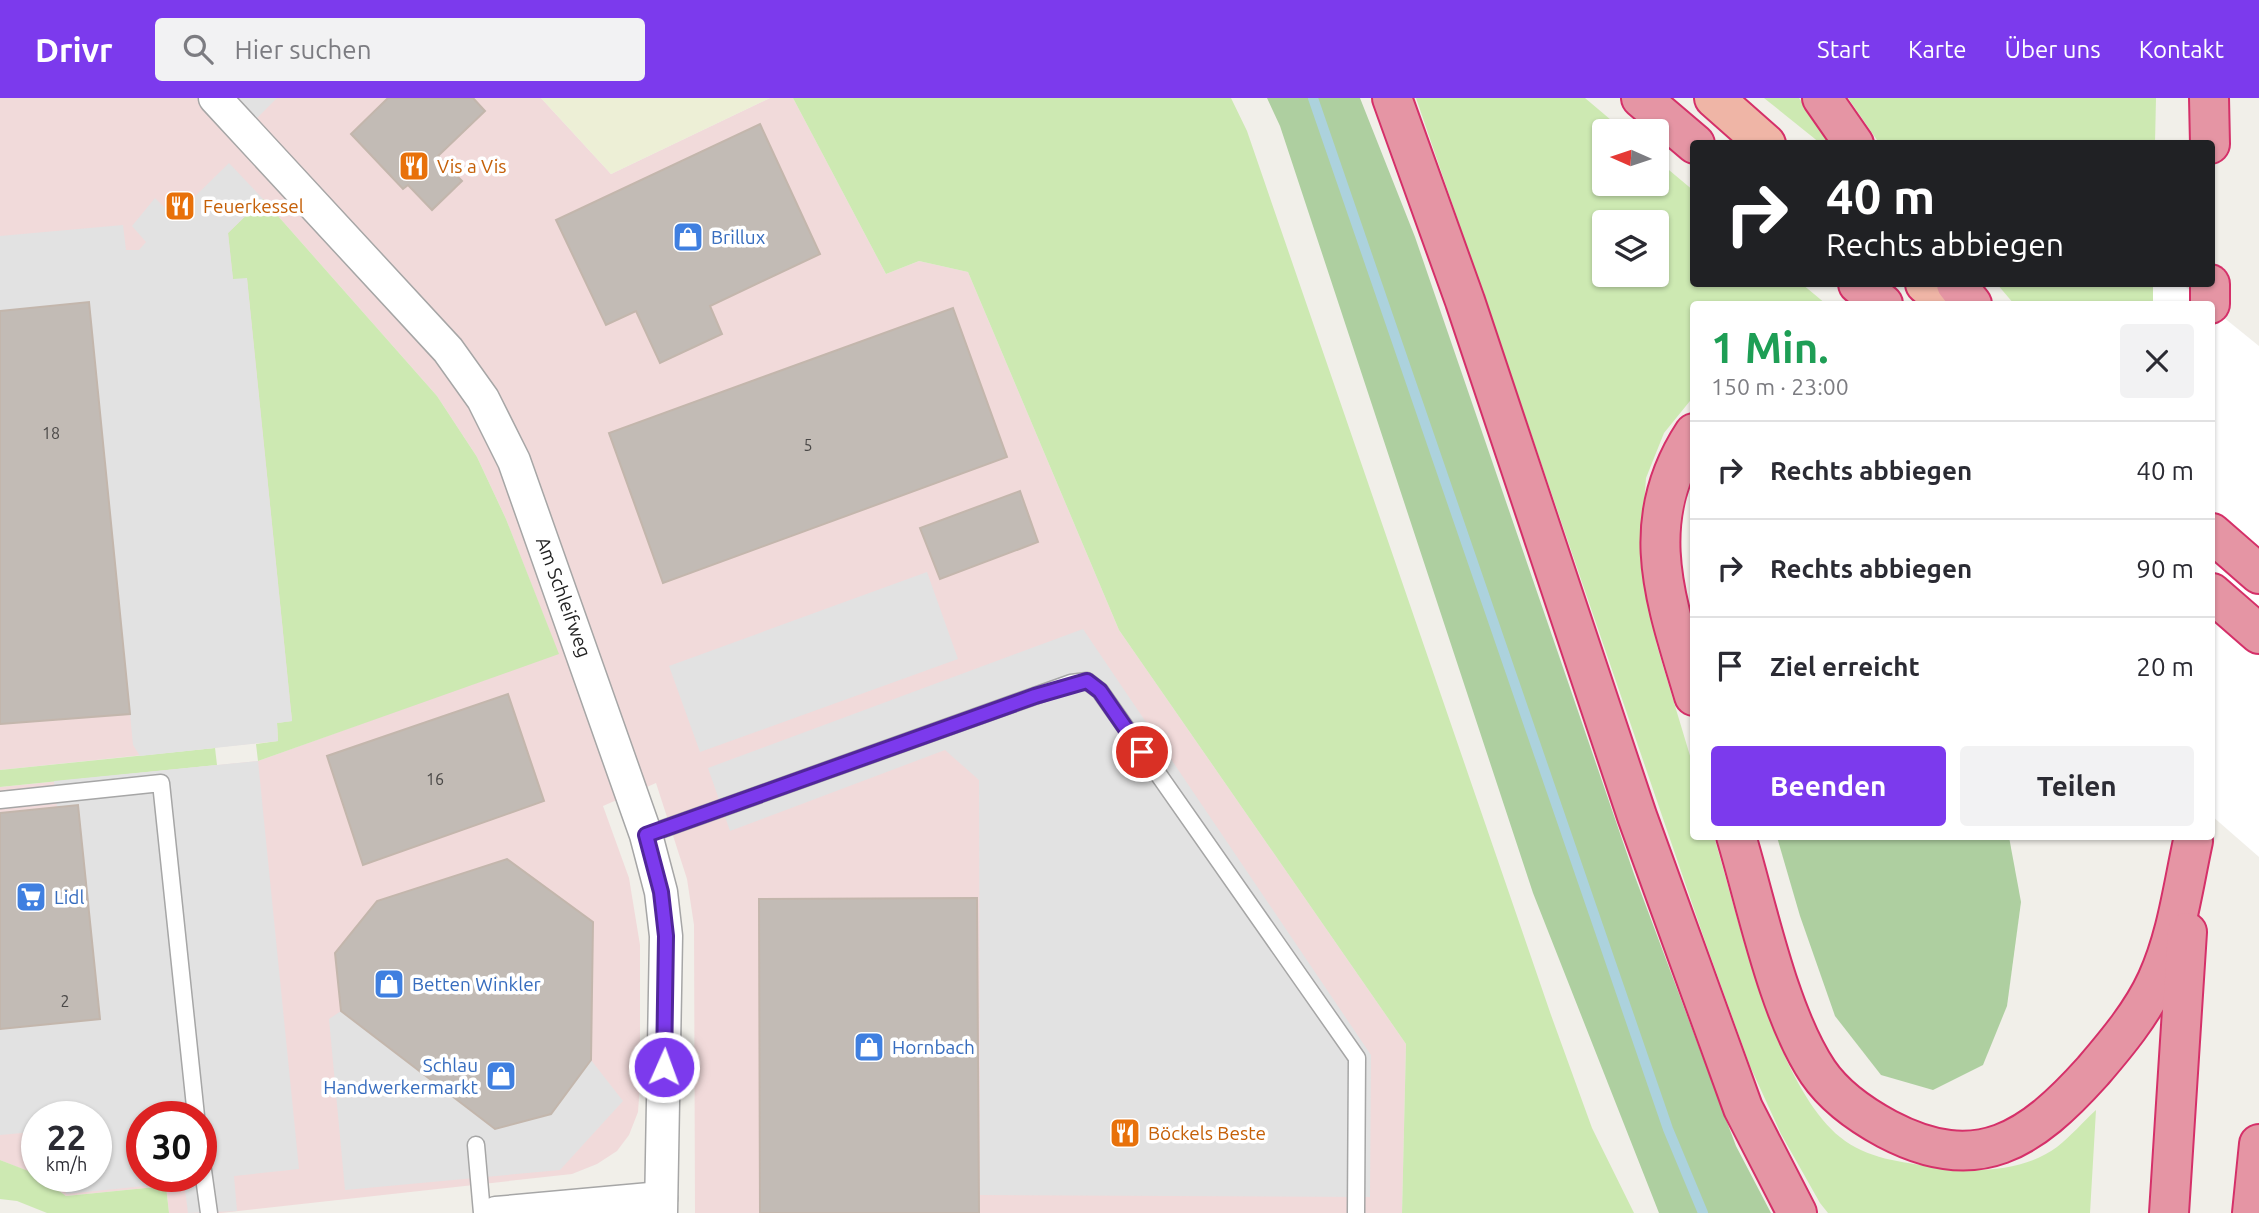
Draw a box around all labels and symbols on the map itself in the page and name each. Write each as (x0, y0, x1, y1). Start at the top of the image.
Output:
north arrow (1592, 119, 1670, 196)
restaurant icon: Vis a Vis (397, 149, 431, 183)
place label: Vis a Vis (437, 155, 507, 177)
restaurant icon: Feuerkessel (163, 189, 197, 223)
place label: Feuerkessel (203, 195, 304, 217)
shop icon: Brillux (671, 220, 705, 254)
place label: Brillux (711, 226, 766, 248)
house number: 18 (42, 424, 60, 442)
house number: 5 (803, 436, 813, 454)
street label: Am Schleifweg (532, 534, 596, 660)
pin (1112, 722, 1172, 782)
house number: 16 (426, 770, 444, 788)
supermarket icon: Lidl (14, 880, 48, 914)
place label: Lidl (54, 886, 84, 908)
shop icon: Betten Winkler (372, 967, 406, 1001)
place label: Betten Winkler (412, 973, 541, 995)
house number: 2 (60, 992, 70, 1010)
position arrow (627, 1030, 701, 1104)
shop icon: Hornbach (852, 1030, 886, 1064)
place label: Hornbach (892, 1036, 975, 1058)
place label: Schlau Handwerkermarkt (323, 1054, 479, 1098)
shop icon: Schlau Handwerkermarkt (484, 1059, 518, 1093)
speed limit sign: 30 (126, 1101, 217, 1192)
restaurant icon: Böckels Beste (1108, 1116, 1142, 1150)
place label: Böckels Beste (1148, 1122, 1266, 1144)

